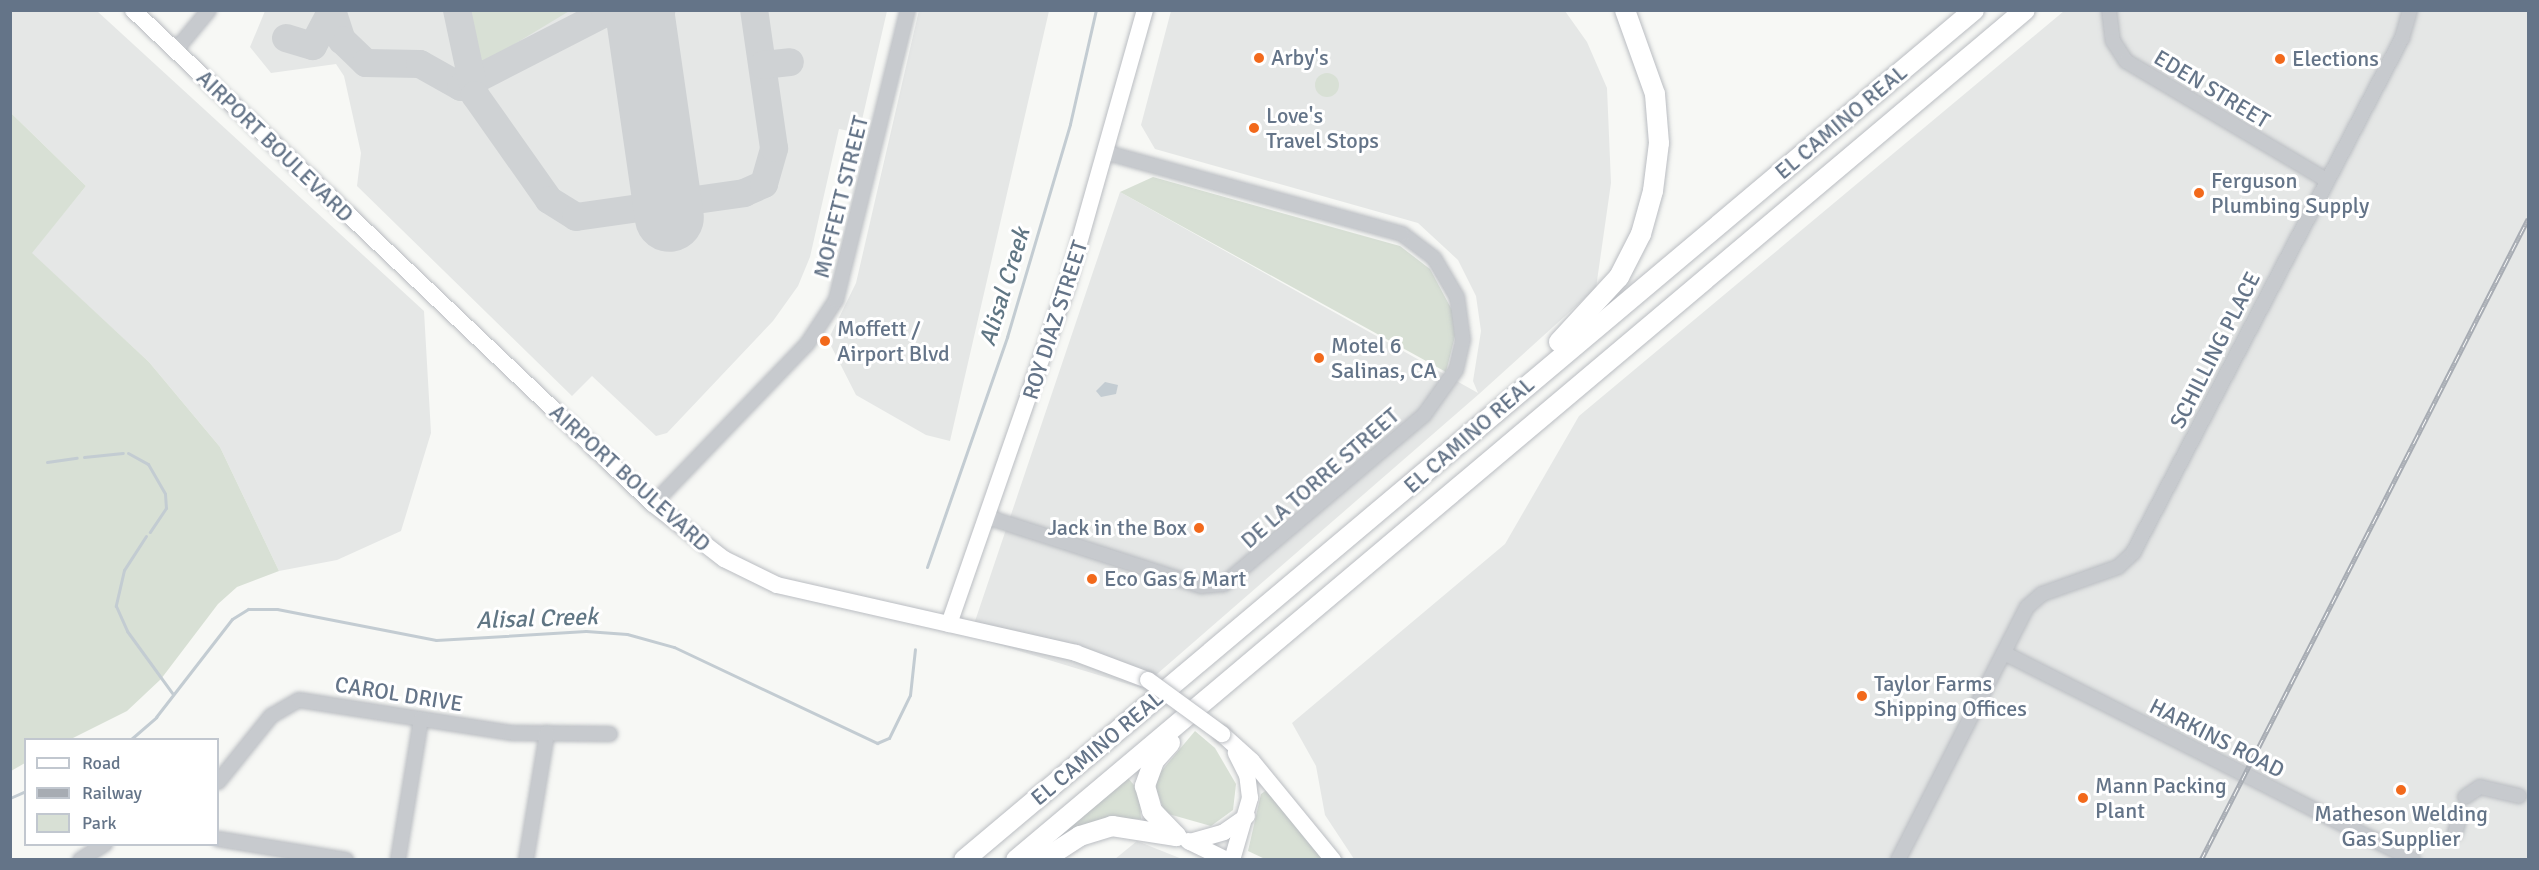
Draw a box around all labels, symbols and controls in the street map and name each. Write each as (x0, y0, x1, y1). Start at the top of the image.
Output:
street label: EDEN STREET (2149, 44, 2275, 134)
place label: Arby's (1271, 45, 1329, 71)
place label: Elections (2292, 46, 2379, 72)
marker: Arby's (1252, 51, 1266, 65)
marker: Elections (2273, 52, 2287, 66)
street label: EL CAMINO REAL (1770, 59, 1912, 185)
street label: AIRPORT BOULEVARD (191, 65, 359, 227)
place label: Love's Travel Stops (1266, 102, 1379, 154)
street label: MOFFETT STREET (808, 113, 874, 281)
marker: Love's Travel Stops (1247, 121, 1261, 135)
place label: Ferguson Plumbing Supply (2211, 167, 2369, 218)
marker: Ferguson Plumbing Supply (2192, 186, 2206, 200)
water label: Alisal Creek (973, 225, 1037, 349)
street label: ROY DIAZ STREET (1017, 237, 1093, 403)
street label: SCHILLING PLACE (2164, 267, 2266, 433)
place label: Moffett / Airport Blvd (837, 315, 950, 366)
place label: Motel 6 Salinas, CA (1331, 332, 1437, 384)
marker: Moffett / Airport Blvd (818, 334, 832, 348)
marker: Motel 6 Salinas, CA (1312, 351, 1326, 365)
street label: EL CAMINO REAL (1398, 371, 1540, 499)
street label: AIRPORT BOULEVARD (544, 399, 716, 557)
street label: DE LA TORRE STREET (1236, 402, 1404, 554)
place label: Jack in the Box (1048, 515, 1187, 541)
marker: Jack in the Box (1192, 521, 1206, 535)
place label: Eco Gas & Mart (1104, 566, 1246, 592)
marker: Eco Gas & Mart (1085, 572, 1099, 586)
water label: Alisal Creek (476, 602, 598, 636)
place label: Taylor Farms Shipping Offices (1874, 670, 2027, 722)
street label: CAROL DRIVE (333, 671, 465, 717)
street label: EL CAMINO REAL (1026, 685, 1168, 811)
marker: Taylor Farms Shipping Offices (1855, 689, 1869, 703)
street label: HARKINS ROAD (2145, 693, 2289, 783)
legend (24, 738, 219, 846)
text: Road (82, 752, 121, 774)
place label: Mann Packing Plant (2095, 772, 2227, 824)
text: Railway (82, 782, 142, 804)
marker: Matheson Welding Gas Supplier (2394, 783, 2408, 797)
marker: Mann Packing Plant (2076, 791, 2090, 805)
place label: Matheson Welding Gas Supplier (2314, 800, 2488, 852)
text: Park (82, 812, 117, 834)

